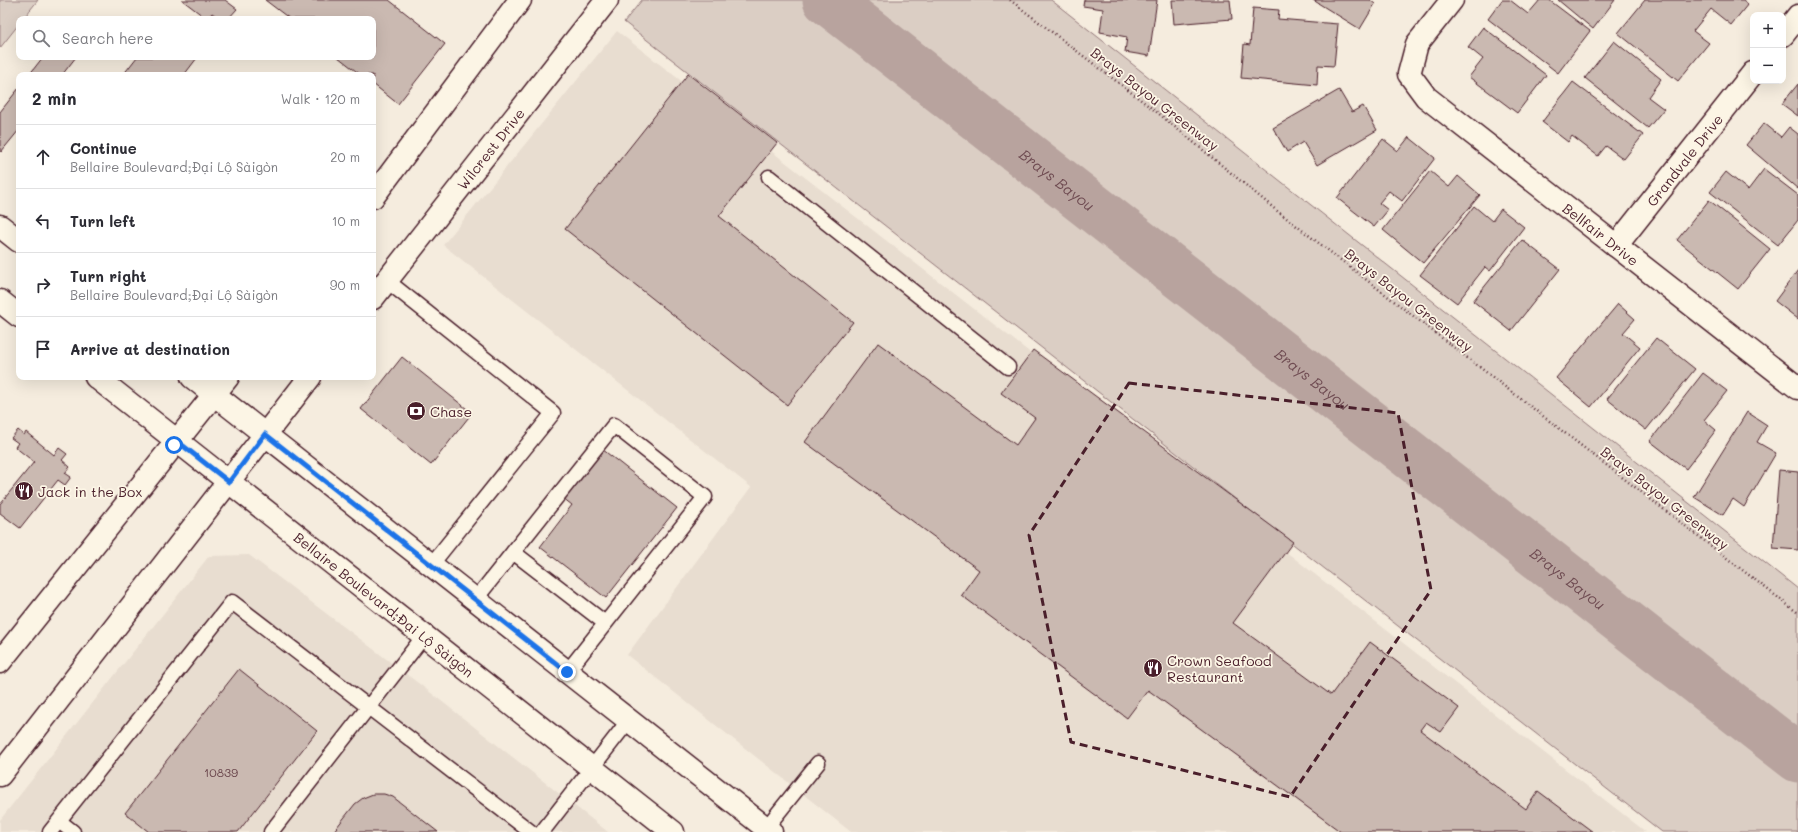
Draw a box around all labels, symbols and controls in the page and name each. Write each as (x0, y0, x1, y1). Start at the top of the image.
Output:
map controls (1750, 12, 1786, 84)
button: + (1750, 12, 1786, 48)
search box (16, 16, 376, 60)
icon: search (30, 27, 52, 49)
text: Search here (62, 28, 153, 48)
street label: Brays Bayou Greenway (1087, 43, 1223, 155)
button: − (1750, 48, 1786, 84)
text: 2 min (32, 87, 77, 109)
text: Walk · 120 m (281, 90, 360, 107)
street label: Wilcrest Drive (452, 104, 528, 193)
street label: Grandvale Drive (1642, 110, 1727, 210)
text: Continue (70, 138, 137, 158)
water label: Brays Bayou (1016, 144, 1099, 215)
icon: ahead (32, 146, 54, 168)
text: 20 m (330, 148, 360, 165)
text: Bellaire Boulevard;Đại Lộ Sàigòn (70, 158, 278, 175)
street label: Bellfair Drive (1559, 198, 1643, 270)
icon: left (32, 210, 54, 232)
text: Turn left (70, 211, 135, 231)
text: 10 m (332, 212, 360, 229)
street label: Brays Bayou Greenway (1341, 244, 1477, 356)
text: Turn right (70, 266, 147, 286)
icon: right (32, 274, 54, 296)
text: 90 m (330, 276, 360, 293)
text: Bellaire Boulevard;Đại Lộ Sàigòn (70, 286, 278, 303)
icon: arrive (32, 338, 54, 360)
text: Arrive at destination (70, 339, 230, 359)
water label: Brays Bayou (1271, 344, 1354, 415)
bank icon: Chase (405, 400, 427, 422)
place label: Chase (430, 402, 472, 421)
route start (165, 436, 183, 454)
street label: Brays Bayou Greenway (1597, 442, 1733, 554)
restaurant icon: Jack in the Box (13, 480, 35, 502)
place label: Jack in the Box (38, 482, 142, 501)
street label: Bellaire Boulevard;Đại Lộ Sàigòn (290, 527, 478, 681)
water label: Brays Bayou (1526, 543, 1610, 614)
place label: Crown Seafood Restaurant (1167, 651, 1272, 686)
restaurant icon: Crown Seafood Restaurant (1142, 657, 1164, 679)
route end (558, 663, 576, 681)
house number: 10839 (204, 764, 238, 780)

